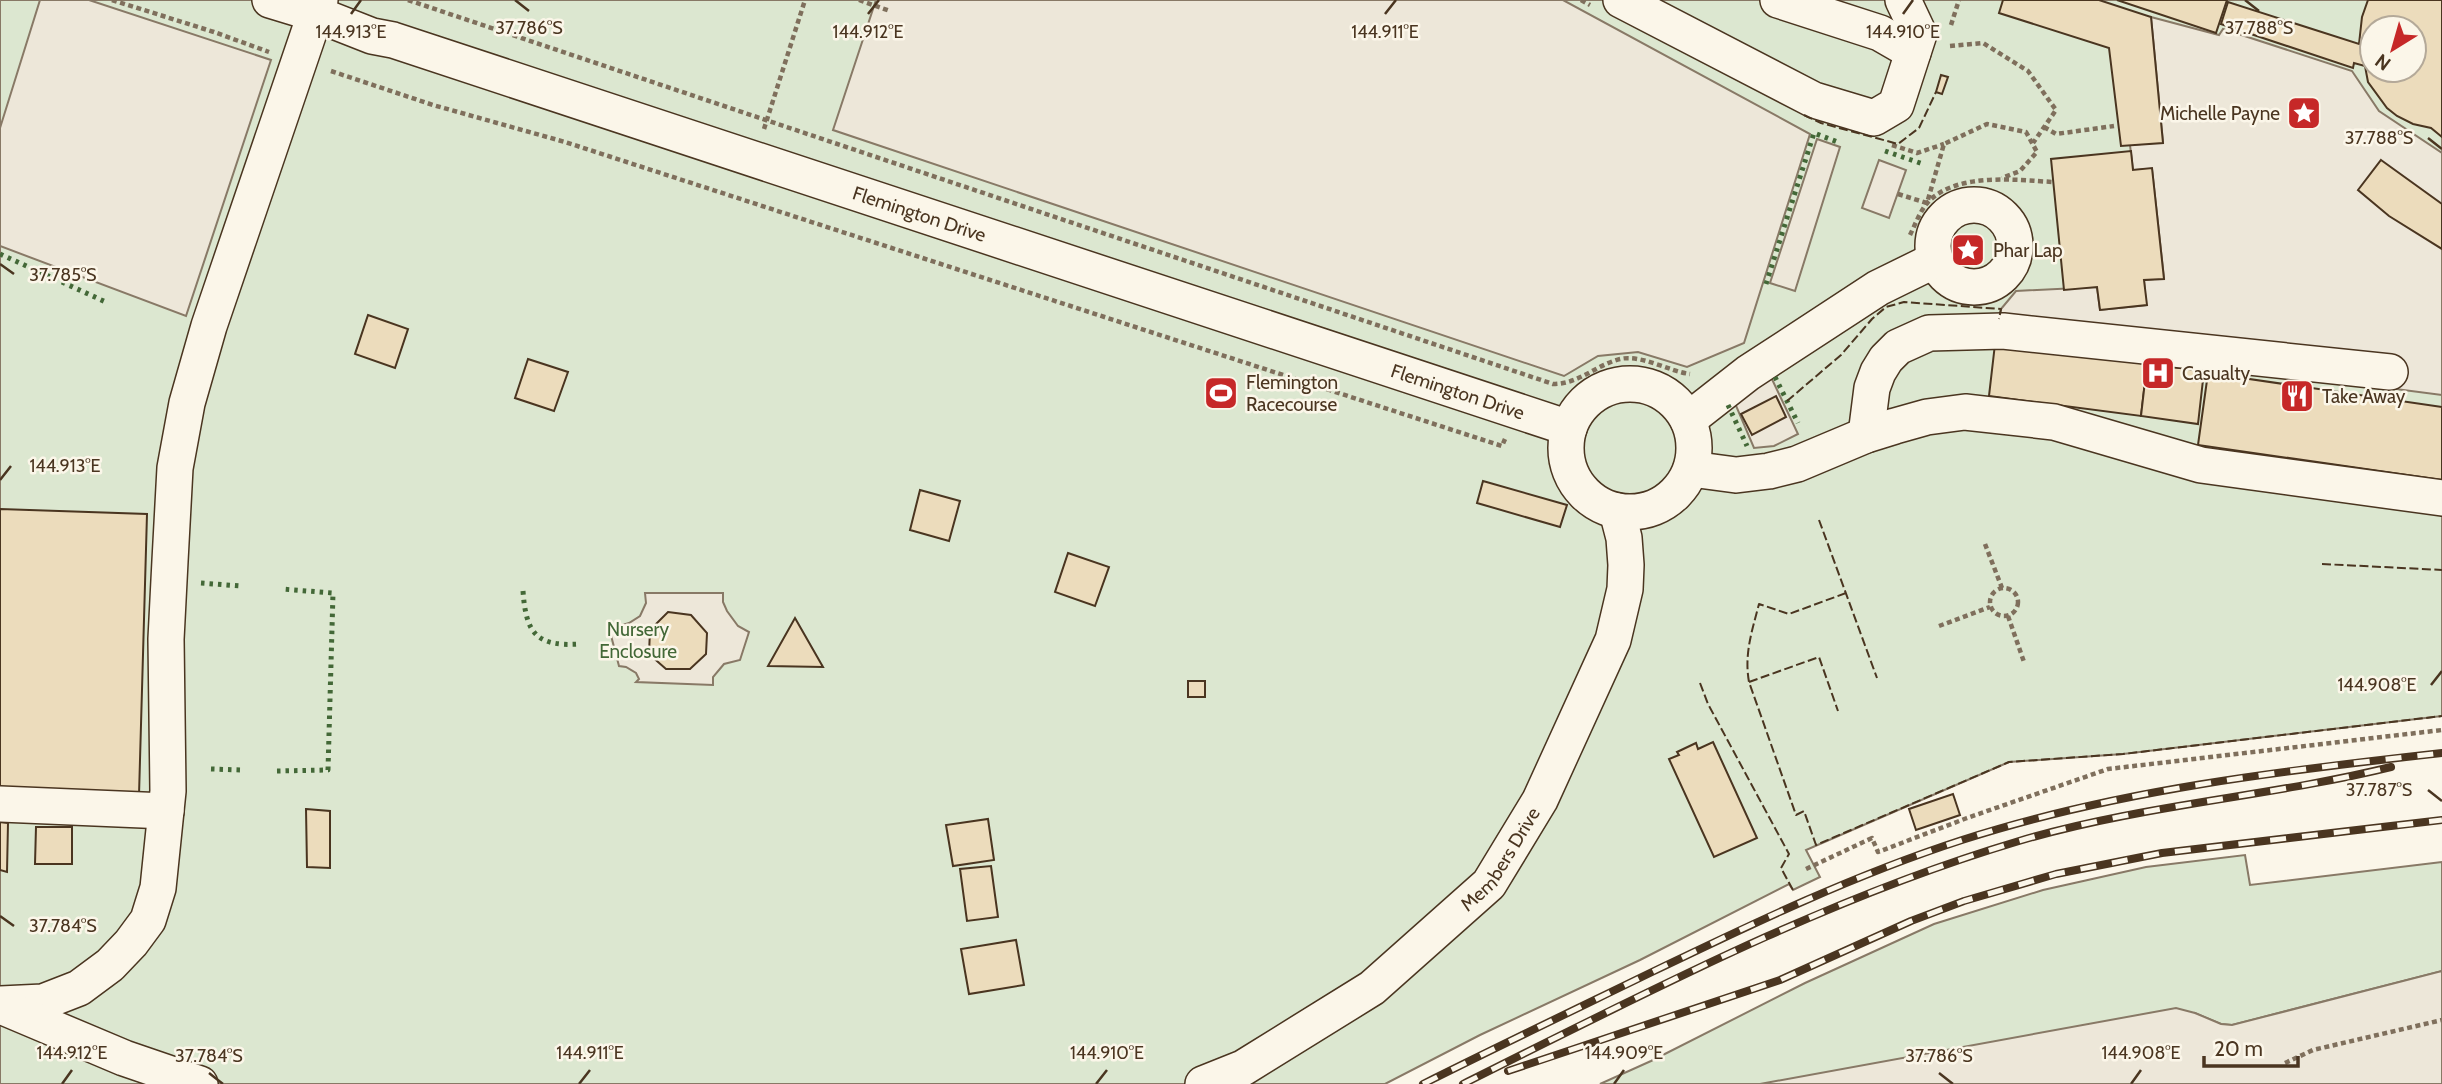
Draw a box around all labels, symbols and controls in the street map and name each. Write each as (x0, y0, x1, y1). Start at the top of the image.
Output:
north arrow (2358, 14, 2428, 84)
text: 37.786°S (495, 17, 563, 39)
text: 37.788°S (2225, 17, 2293, 39)
text: 144.913°E (315, 21, 387, 43)
text: 144.912°E (833, 21, 903, 43)
text: 144.911°E (1351, 21, 1419, 43)
text: 144.910°E (1866, 21, 1940, 43)
text: N (2371, 49, 2395, 75)
place icon: Michelle Payne (2285, 94, 2323, 132)
place label: Michelle Payne (2160, 102, 2280, 125)
text: 37.788°S (2345, 127, 2413, 149)
street label: Flemington Drive (850, 181, 989, 247)
place icon: Phar Lap (1949, 231, 1987, 269)
place label: Phar Lap (1993, 239, 2063, 262)
text: 37.785°S (29, 264, 97, 286)
hospital icon: Casualty (2139, 354, 2177, 392)
street label: Flemington Drive (1388, 359, 1528, 425)
place label: Casualty (2182, 362, 2251, 385)
place label: Flemington Racecourse (1246, 371, 1338, 416)
sports icon: Flemington Racecourse (1202, 374, 1240, 412)
restaurant icon: Take Away (2278, 377, 2316, 415)
place label: Take Away (2322, 385, 2406, 408)
text: 144.913°E (29, 455, 101, 477)
park label: Nursery Enclosure (599, 618, 677, 663)
text: 144.908°E (2337, 674, 2417, 696)
text: 37.787°S (2346, 779, 2412, 801)
street label: Members Drive (1456, 803, 1545, 916)
text: 37.784°S (29, 915, 97, 937)
scale bar (2204, 1024, 2298, 1068)
text: 20 m (2214, 1036, 2263, 1061)
text: 144.912°E (37, 1042, 107, 1064)
text: 144.911°E (556, 1042, 624, 1064)
text: 144.910°E (1070, 1042, 1144, 1064)
text: 144.909°E (1585, 1042, 1663, 1064)
text: 144.908°E (2101, 1042, 2181, 1064)
text: 37.784°S (175, 1045, 243, 1067)
text: 37.786°S (1905, 1045, 1973, 1067)

